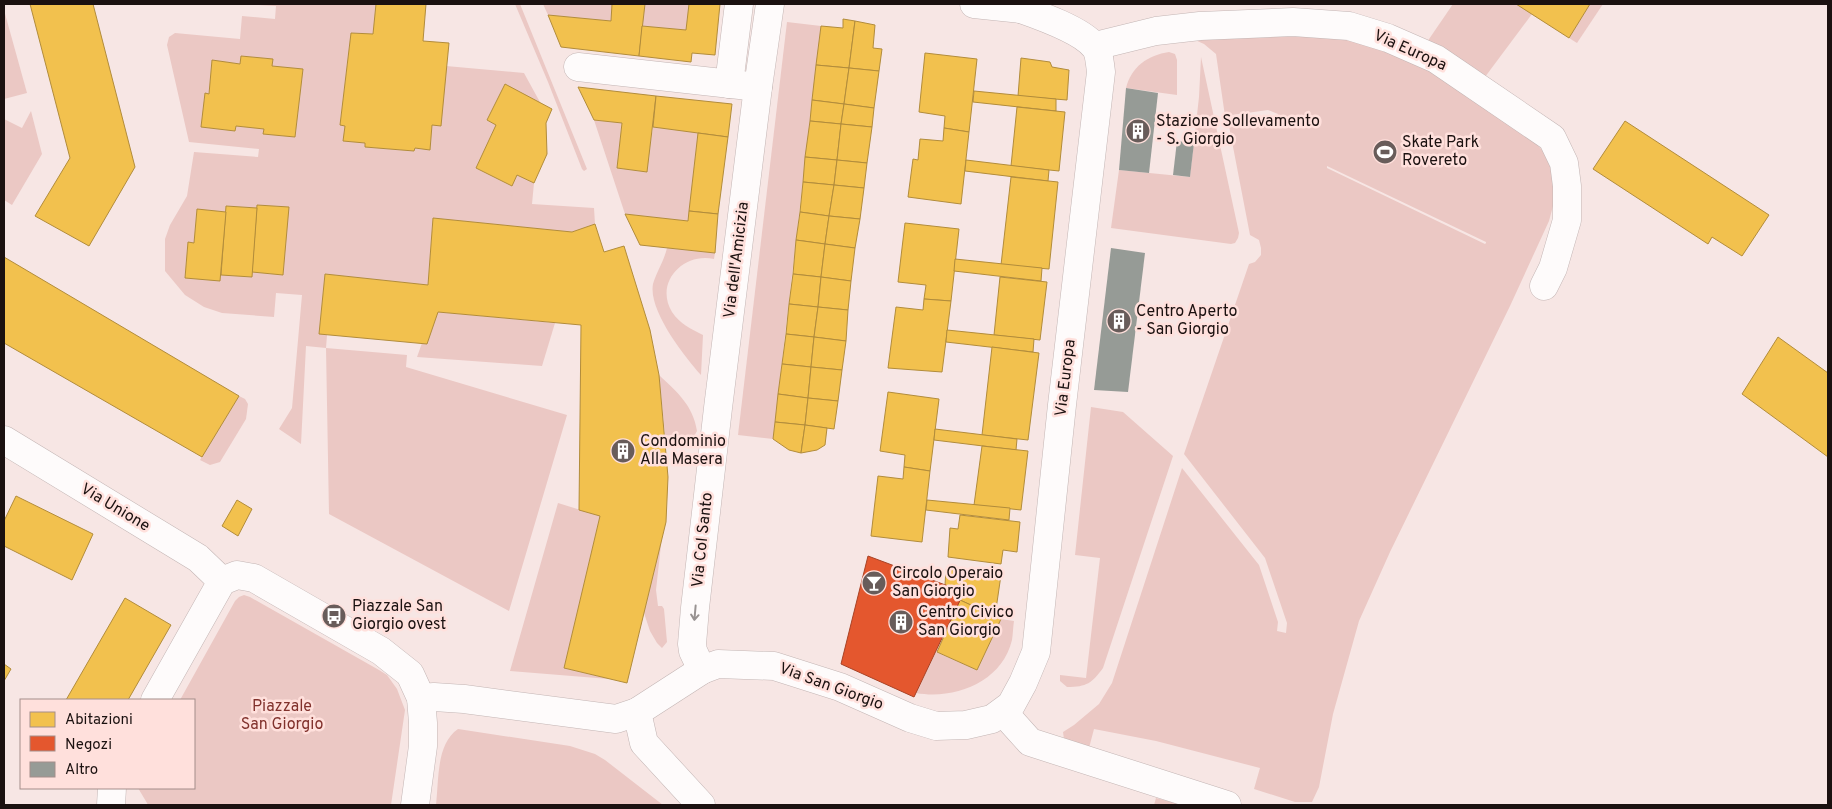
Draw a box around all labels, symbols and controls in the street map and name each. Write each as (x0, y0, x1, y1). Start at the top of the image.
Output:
street label: Via Europa (1370, 26, 1450, 76)
place label: Stazione Sollevamento - S. Giorgio (1156, 112, 1320, 150)
building icon: Stazione Sollevamento - S. Giorgio (1125, 118, 1151, 144)
place label: Skate Park Rovereto (1402, 133, 1479, 171)
sports icon: Skate Park Rovereto (1372, 139, 1398, 165)
street label: Via dell'Amicizia (720, 201, 754, 319)
place label: Centro Aperto - San Giorgio (1136, 302, 1238, 340)
building icon: Centro Aperto - San Giorgio (1106, 308, 1132, 334)
street label: Via Europa (1051, 338, 1081, 418)
place label: Condominio Alla Masera (640, 432, 726, 470)
building icon: Condominio Alla Masera (610, 438, 636, 464)
street label: Via Unione (77, 479, 153, 537)
street label: Via Col Santo (688, 491, 718, 589)
place label: Circolo Operaio San Giorgio (892, 564, 1003, 602)
bar icon: Circolo Operaio San Giorgio (861, 570, 887, 596)
place label: Piazzale San Giorgio ovest (352, 597, 446, 635)
bus stop icon: Piazzale San Giorgio ovest (321, 603, 347, 629)
place label: Centro Civico San Giorgio (918, 603, 1014, 641)
one-way arrow (690, 604, 700, 620)
building icon: Centro Civico San Giorgio (888, 609, 914, 635)
street label: Via San Giorgio (776, 659, 886, 715)
park label: Piazzale San Giorgio (241, 697, 323, 735)
legend (20, 699, 195, 789)
text: Abitazioni (65, 711, 133, 730)
text: Negozi (65, 736, 112, 755)
text: Altro (65, 761, 98, 780)

